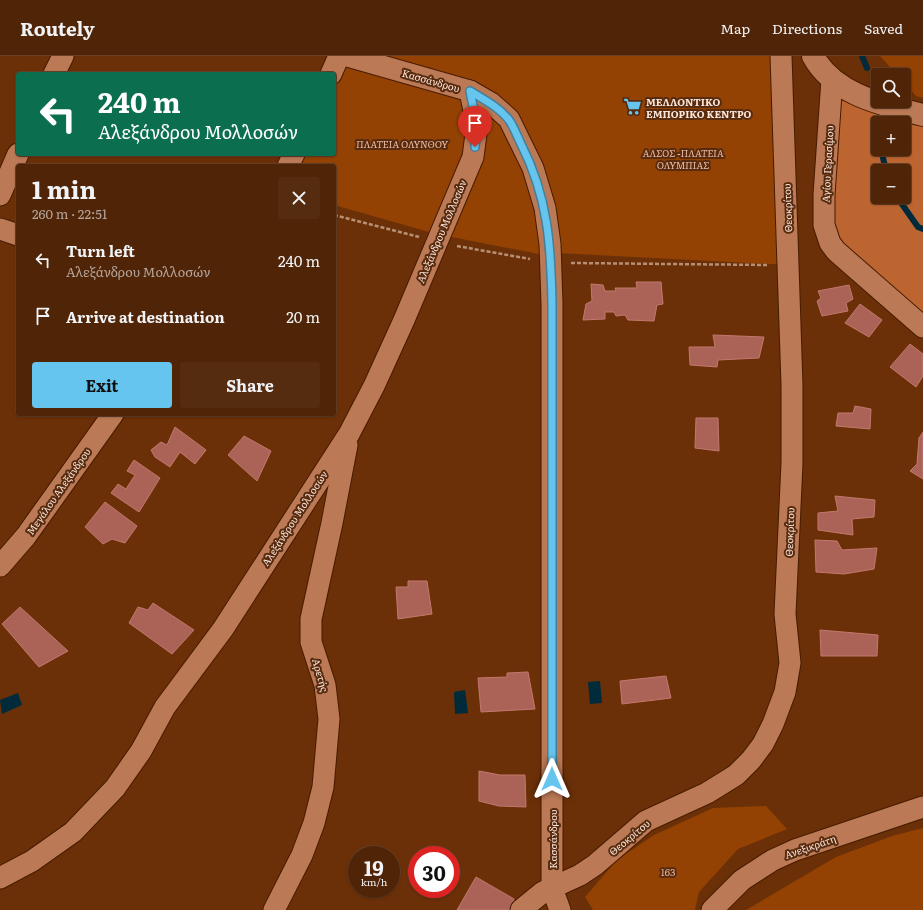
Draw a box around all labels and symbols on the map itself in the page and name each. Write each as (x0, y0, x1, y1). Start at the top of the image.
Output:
street label: Κασσάνδρου (400, 65, 462, 95)
place label: ΜΕΛΛΟΝΤΙΚΟ ΕΜΠΟΡΙΚΟ ΚΕΝΤΡΟ (646, 94, 751, 121)
supermarket icon: ΜΕΛΛΟΝΤΙΚΟ ΕΜΠΟΡΙΚΟ ΚΕΝΤΡΟ (623, 97, 643, 117)
pin (458, 106, 492, 147)
street label: Αγίου Γερασίμου (817, 125, 837, 203)
park label: ΠΛΑΤΕΙΑ ΟΛΥΝΘΟΥ (356, 136, 448, 151)
park label: ΑΛΣΟΣ -ΠΛΑΤΕΙΑ ΟΛΥΜΠΙΑΣ (642, 145, 724, 172)
street label: Αλεξάνδρου Μολλοσών (412, 177, 470, 285)
street label: Θεοκρίτου (779, 183, 795, 233)
street label: Μεγάλου Αλεξάνδρου (22, 444, 94, 537)
street label: Αλεξάνδρου Μολλοσών (257, 467, 331, 569)
street label: Θεοκρίτου (781, 507, 797, 557)
street label: Αρετής (309, 657, 333, 693)
position arrow (531, 758, 573, 800)
street label: Κασσάνδρου (545, 809, 560, 869)
street label: Θεοκρίτου (605, 815, 653, 859)
street label: Ανεξικράτη (782, 830, 838, 862)
speed limit sign: 30 (408, 846, 460, 898)
park label: 163 (661, 864, 675, 879)

